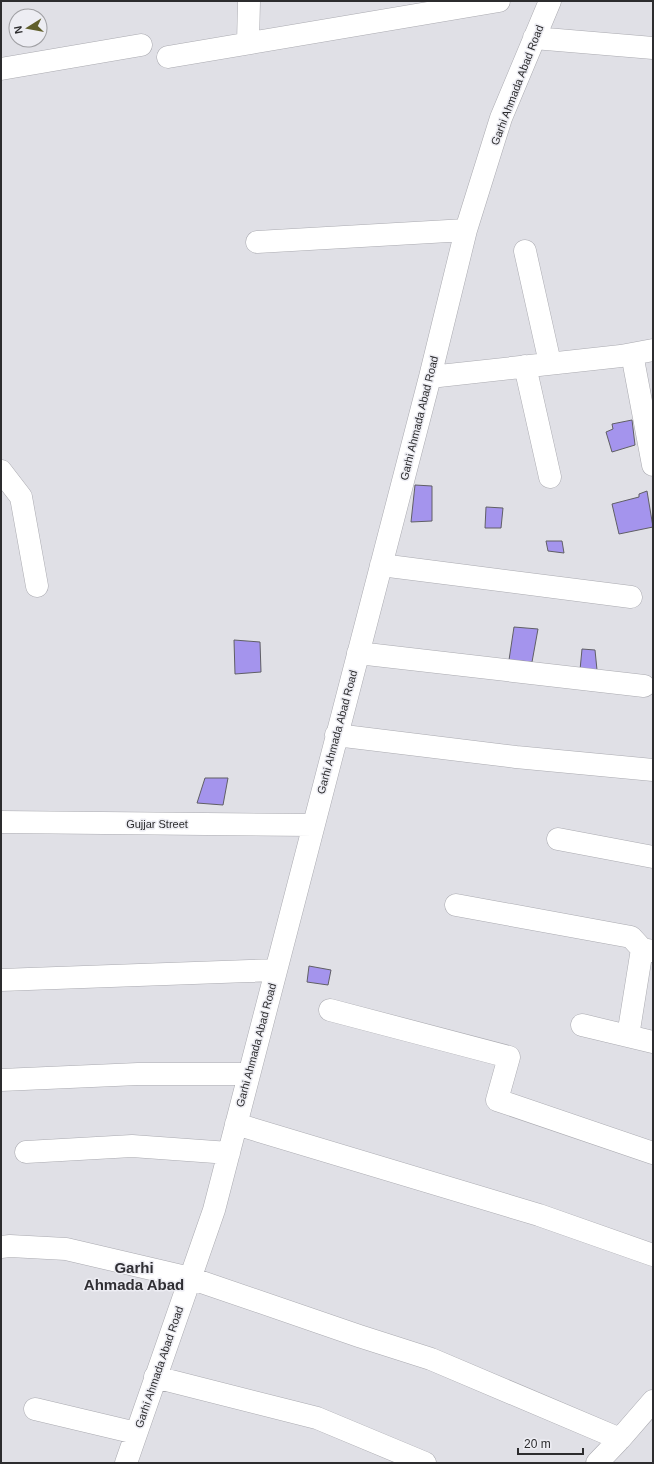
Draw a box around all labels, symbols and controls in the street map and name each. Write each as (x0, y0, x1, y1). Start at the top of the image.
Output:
north arrow (8, 8, 48, 48)
street label: Garhi Ahmada Abad Road (488, 23, 546, 147)
text: N (12, 25, 25, 35)
street label: Garhi Ahmada Abad Road (398, 355, 440, 481)
street label: Garhi Ahmada Abad Road (315, 669, 359, 795)
street label: Gujjar Street (126, 818, 188, 830)
street label: Garhi Ahmada Abad Road (234, 982, 278, 1108)
district label: Garhi Ahmada Abad (84, 1259, 184, 1293)
street label: Garhi Ahmada Abad Road (133, 1305, 185, 1429)
scale bar (518, 1430, 583, 1456)
text: 20 m (524, 1437, 551, 1451)

